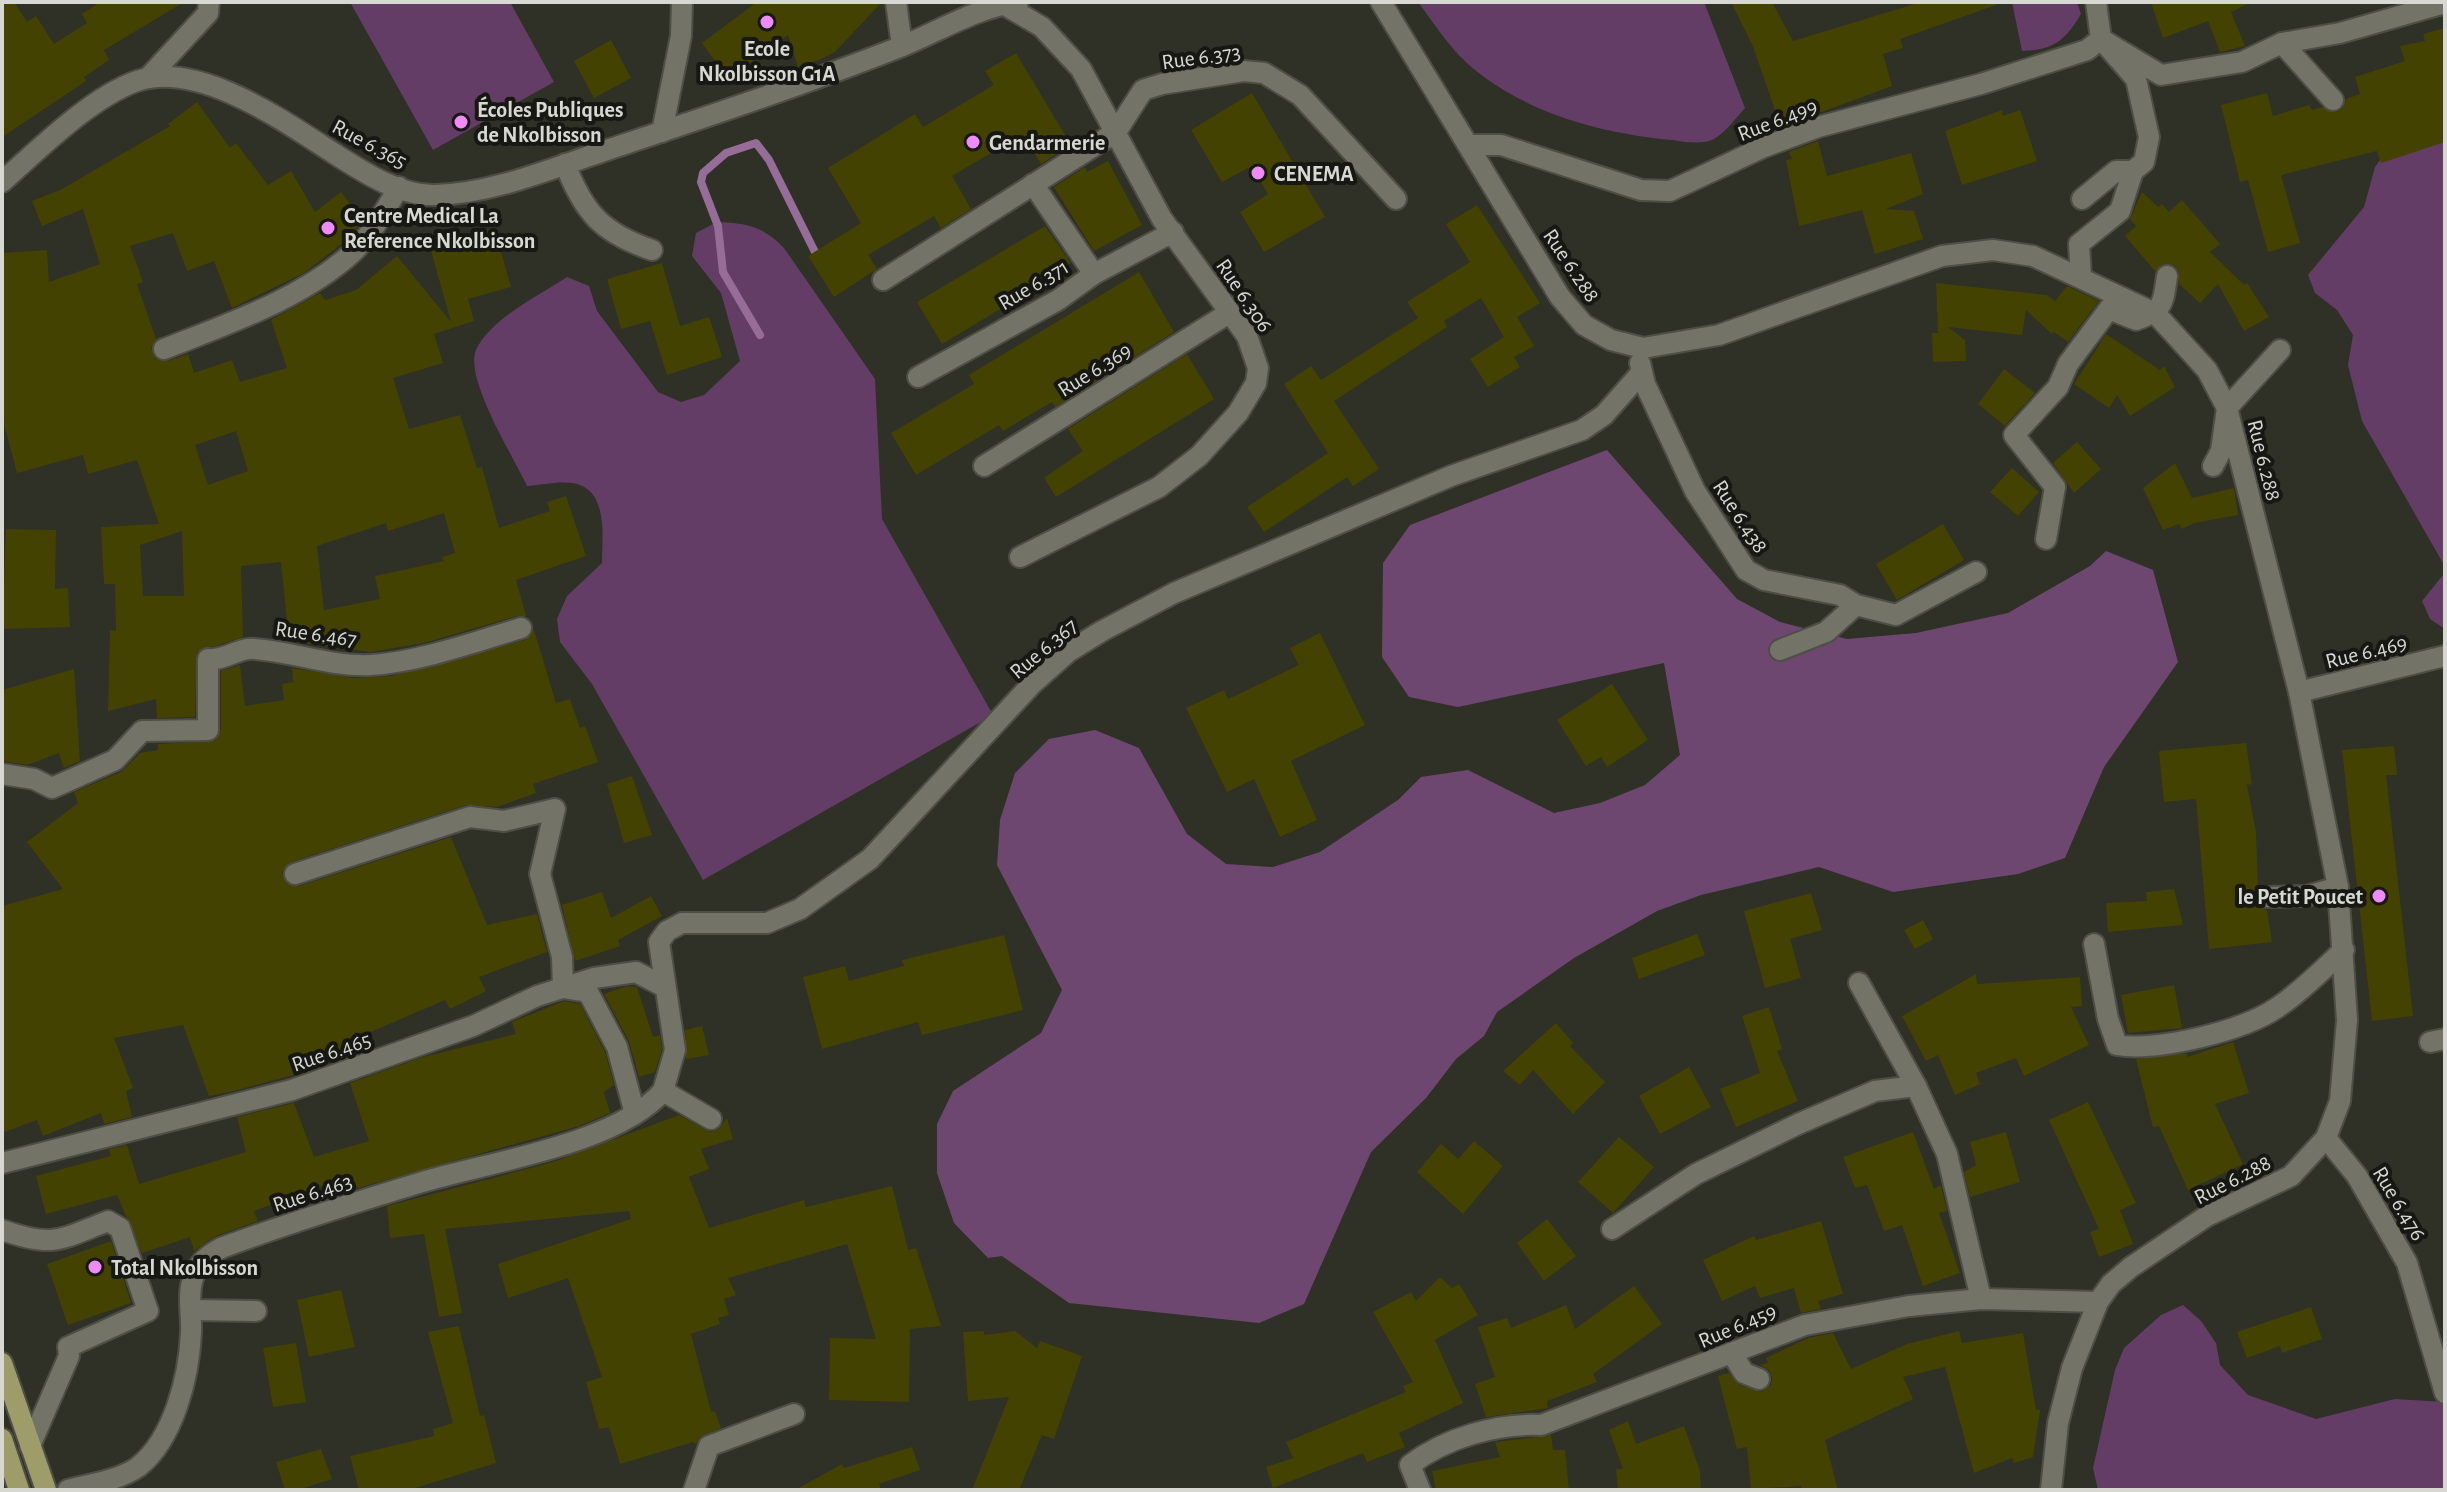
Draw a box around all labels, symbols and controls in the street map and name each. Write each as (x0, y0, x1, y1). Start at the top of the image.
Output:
marker: Ecole Nkolbisson G1A (758, 13, 776, 31)
place label: Ecole Nkolbisson G1A (699, 38, 835, 85)
street label: Rue 6.373 (1160, 41, 1242, 73)
street label: Rue 6.499 (1734, 95, 1820, 145)
place label: Écoles Publiques de Nkolbisson (477, 96, 623, 146)
marker: Écoles Publiques de Nkolbisson (452, 113, 470, 131)
street label: Rue 6.365 (329, 115, 410, 173)
place label: Gendarmerie (989, 132, 1105, 154)
marker: Gendarmerie (964, 133, 982, 151)
place label: CENEMA (1274, 163, 1354, 185)
marker: CENEMA (1249, 164, 1267, 182)
place label: Centre Medical La Reference Nkolbisson (344, 205, 535, 252)
marker: Centre Medical La Reference Nkolbisson (319, 219, 337, 237)
street label: Rue 6.288 (1539, 225, 1603, 306)
street label: Rue 6.371 (994, 255, 1073, 314)
street label: Rue 6.306 (1212, 255, 1277, 336)
street label: Rue 6.369 (1054, 339, 1135, 401)
street label: Rue 6.288 (2243, 417, 2285, 503)
street label: Rue 6.438 (1709, 476, 1772, 557)
street label: Rue 6.367 (1006, 614, 1082, 683)
street label: Rue 6.467 (274, 617, 358, 651)
street label: Rue 6.469 (2323, 631, 2409, 673)
place label: le Petit Poucet (2238, 886, 2364, 908)
marker: le Petit Poucet (2370, 887, 2388, 905)
street label: Rue 6.465 (289, 1028, 374, 1076)
street label: Rue 6.288 (2190, 1151, 2274, 1209)
street label: Rue 6.476 (2369, 1163, 2430, 1244)
street label: Rue 6.463 (270, 1170, 355, 1216)
place label: Total Nkolbisson (111, 1257, 258, 1279)
marker: Total Nkolbisson (86, 1258, 104, 1276)
street label: Rue 6.459 (1695, 1300, 1780, 1352)

